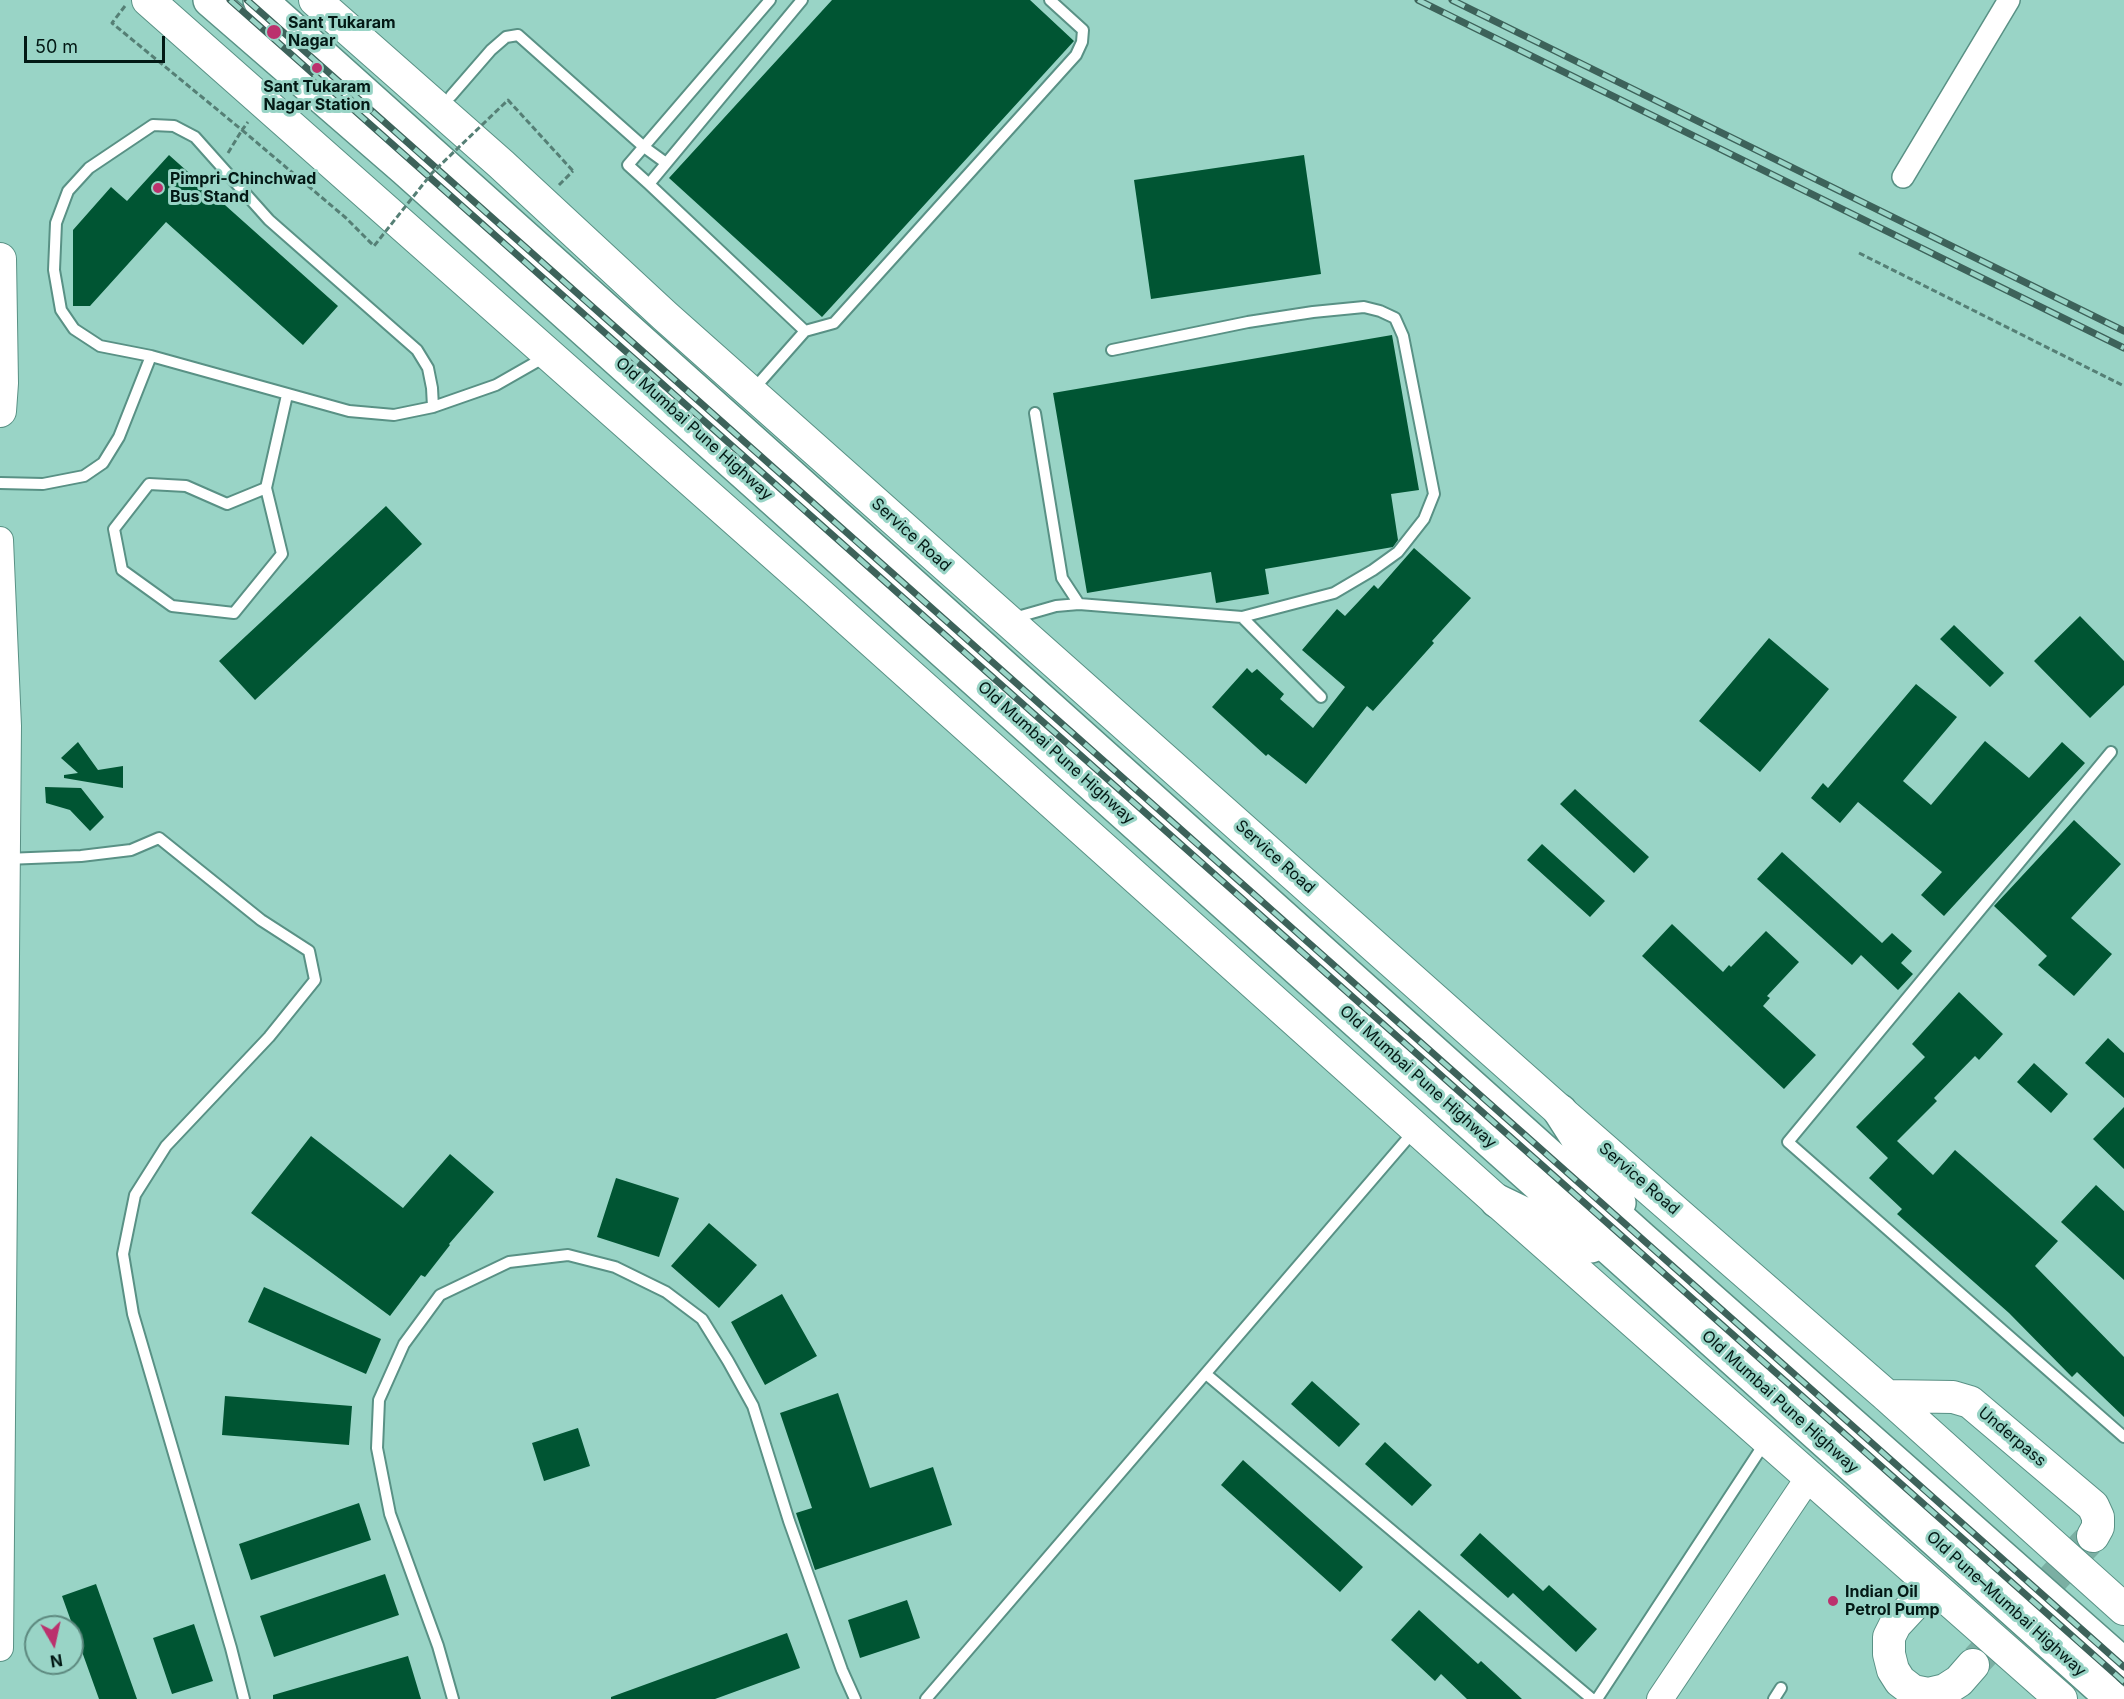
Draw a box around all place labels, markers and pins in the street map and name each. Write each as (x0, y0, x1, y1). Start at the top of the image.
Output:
place label: Sant Tukaram Nagar (288, 13, 396, 51)
marker: Sant Tukaram Nagar (265, 23, 283, 41)
marker: Sant Tukaram Nagar Station (310, 61, 324, 75)
place label: Sant Tukaram Nagar Station (263, 77, 371, 115)
place label: Pimpri-Chinchwad Bus Stand (170, 169, 316, 207)
marker: Pimpri-Chinchwad Bus Stand (151, 181, 165, 195)
place label: Indian Oil Petrol Pump (1845, 1582, 1940, 1620)
marker: Indian Oil Petrol Pump (1826, 1594, 1840, 1608)

